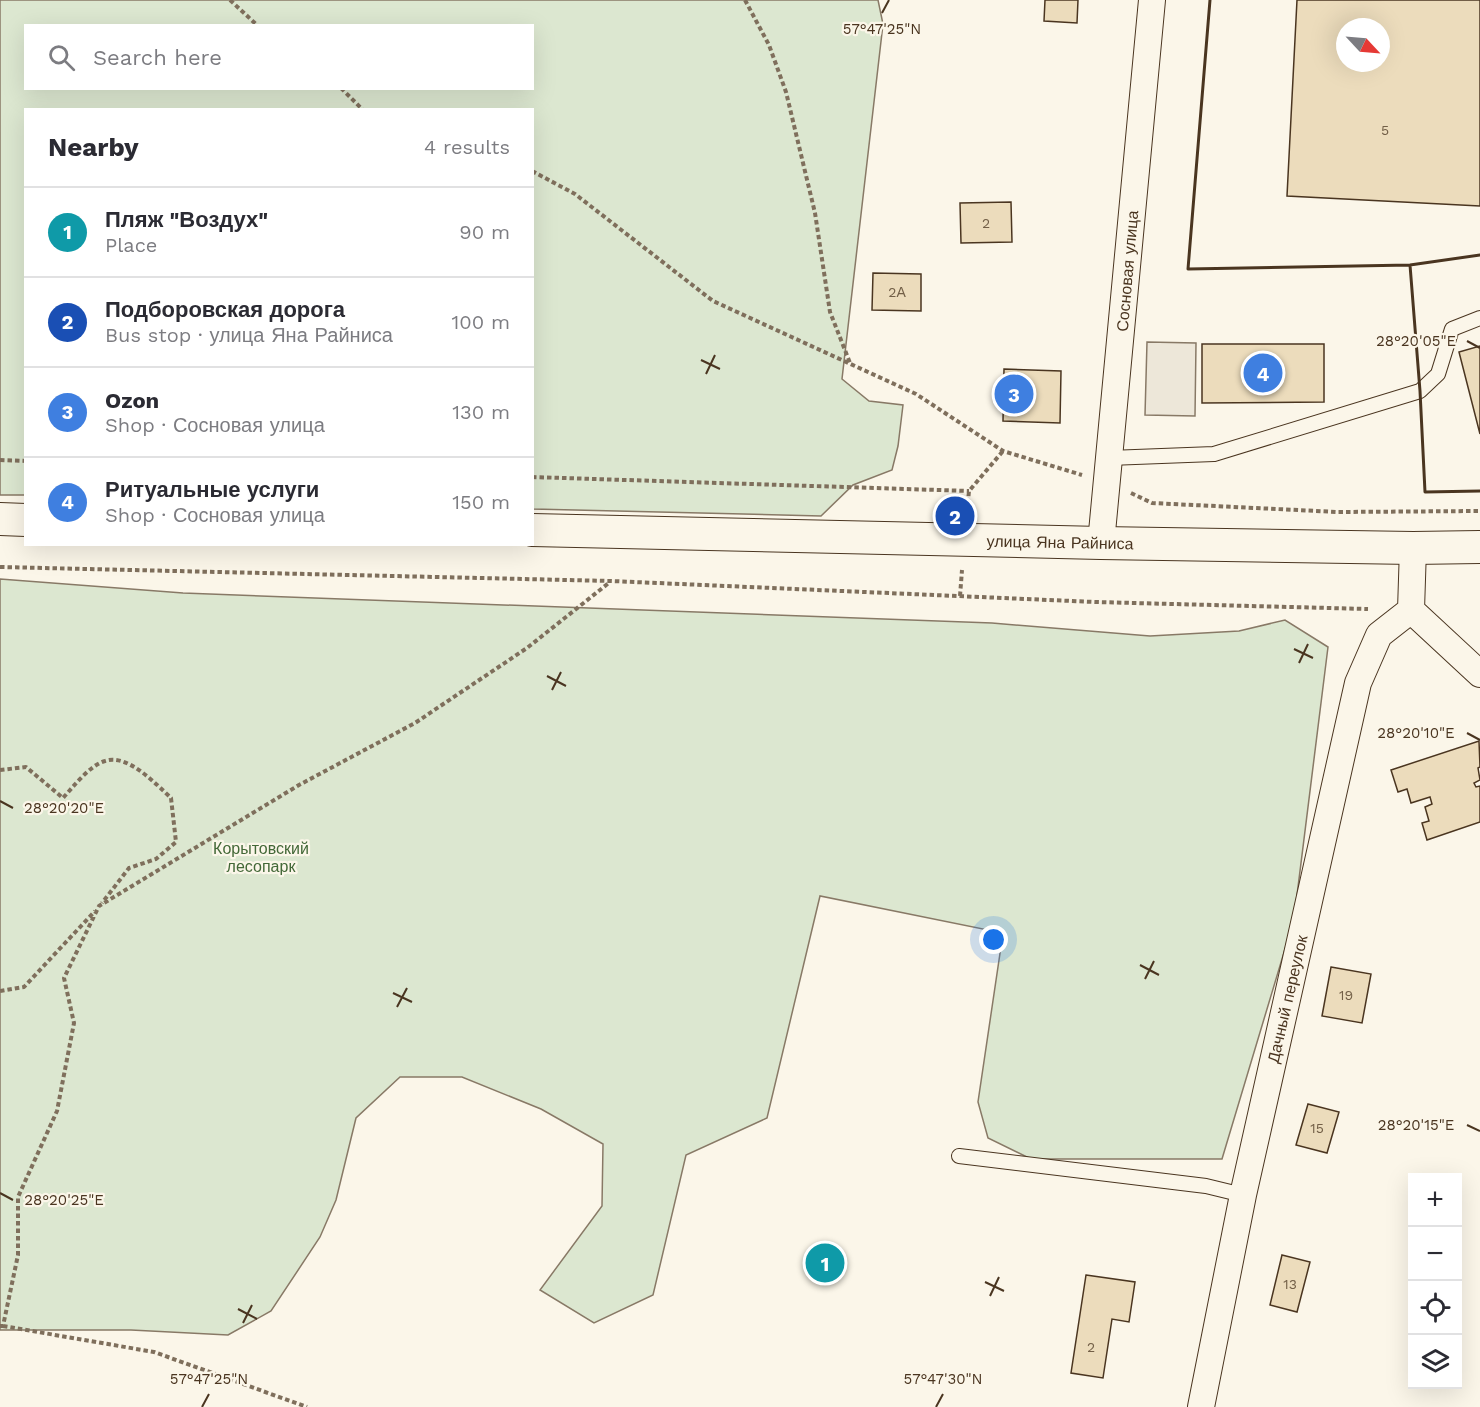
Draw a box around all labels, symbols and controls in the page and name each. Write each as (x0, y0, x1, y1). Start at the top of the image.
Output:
north arrow (1336, 18, 1390, 72)
text: 57°47'25"N (843, 20, 921, 38)
search box (24, 24, 534, 90)
icon: search (45, 41, 78, 74)
text: Search here (93, 45, 222, 70)
house number: 5 (1381, 122, 1389, 138)
text: Nearby (48, 132, 139, 162)
text: 4 results (424, 135, 510, 159)
text: Пляж "Воздух" (105, 207, 268, 232)
street label: Сосновая улица (1113, 210, 1142, 332)
house number: 2 (982, 215, 990, 231)
text: 1 (63, 220, 72, 244)
text: 90 m (459, 220, 510, 244)
text: Place (105, 233, 157, 257)
house number: 2А (888, 284, 906, 300)
text: Подборовская дорога (105, 297, 345, 322)
text: 2 (62, 310, 73, 334)
text: 100 m (451, 310, 510, 334)
text: Bus stop · улица Яна Райниса (105, 323, 393, 347)
text: 28°20'05"E (1376, 332, 1456, 350)
pin: 4 (1244, 350, 1282, 395)
pin: 3 (994, 372, 1034, 416)
text: Ozon (105, 388, 159, 413)
text: 3 (62, 400, 73, 424)
text: 130 m (452, 400, 510, 424)
text: Shop · Сосновая улица (105, 413, 325, 437)
text: Ритуальные услуги (105, 477, 319, 502)
text: 4 (61, 490, 74, 514)
text: 150 m (452, 490, 510, 514)
pin: 2 (936, 494, 974, 538)
text: Shop · Сосновая улица (105, 503, 325, 527)
street label: улица Яна Райниса (986, 532, 1134, 553)
text: 28°20'10"E (1377, 724, 1455, 742)
text: 28°20'20"E (24, 799, 104, 817)
park label: Корытовский лесопарк (213, 839, 309, 876)
your location (979, 925, 1008, 954)
street label: Дачный переулок (1264, 932, 1312, 1065)
house number: 19 (1339, 987, 1353, 1003)
text: 28°20'15"E (1378, 1116, 1454, 1134)
house number: 15 (1310, 1120, 1324, 1136)
map controls (1408, 1173, 1462, 1389)
button: + (1408, 1173, 1462, 1227)
text: 28°20'25"E (24, 1191, 104, 1209)
button: − (1408, 1227, 1462, 1281)
pin: 1 (806, 1240, 844, 1286)
house number: 13 (1283, 1276, 1297, 1292)
button: locate (1408, 1281, 1462, 1335)
button: layers (1408, 1335, 1462, 1389)
house number: 2 (1087, 1339, 1095, 1355)
text: 57°47'25"N (170, 1370, 248, 1388)
text: 57°47'30"N (903, 1370, 983, 1388)

